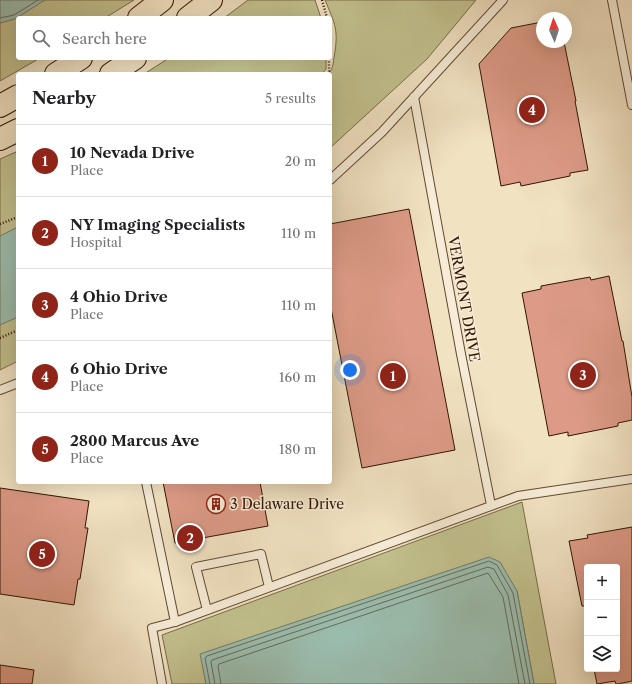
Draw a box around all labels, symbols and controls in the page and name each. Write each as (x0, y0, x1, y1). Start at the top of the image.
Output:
north arrow (536, 12, 572, 48)
search box (16, 16, 332, 60)
icon: search (30, 27, 52, 49)
text: Search here (62, 29, 147, 48)
text: Nearby (32, 88, 96, 108)
text: 5 results (265, 90, 316, 106)
pin: 4 (519, 95, 545, 125)
text: 10 Nevada Drive (70, 143, 195, 162)
text: 1 (42, 153, 48, 169)
text: 20 m (285, 153, 316, 169)
text: Place (70, 162, 103, 178)
text: NY Imaging Specialists (70, 215, 245, 234)
text: 2 (41, 225, 49, 241)
text: 110 m (281, 225, 316, 241)
text: Hospital (70, 234, 122, 250)
street label: VERMONT DRIVE (444, 234, 484, 363)
text: 4 Ohio Drive (70, 287, 168, 306)
text: 3 (41, 297, 49, 313)
text: 110 m (281, 297, 316, 313)
text: Place (70, 306, 103, 322)
text: 6 Ohio Drive (70, 359, 168, 378)
your location (340, 360, 360, 380)
pin: 3 (570, 360, 596, 390)
pin: 1 (380, 361, 406, 391)
text: 4 (41, 369, 49, 385)
text: 160 m (279, 369, 316, 385)
text: Place (70, 378, 103, 394)
text: 2800 Marcus Ave (70, 431, 199, 450)
text: 5 (41, 441, 49, 457)
text: 180 m (279, 441, 316, 457)
text: Place (70, 450, 103, 466)
building icon: 3 Delaware Drive (205, 493, 227, 515)
place label: 3 Delaware Drive (230, 495, 344, 513)
pin: 2 (177, 523, 203, 553)
pin: 5 (29, 539, 55, 569)
map controls (584, 564, 620, 672)
button: + (584, 564, 620, 600)
button: − (584, 600, 620, 636)
button: layers (584, 636, 620, 672)

